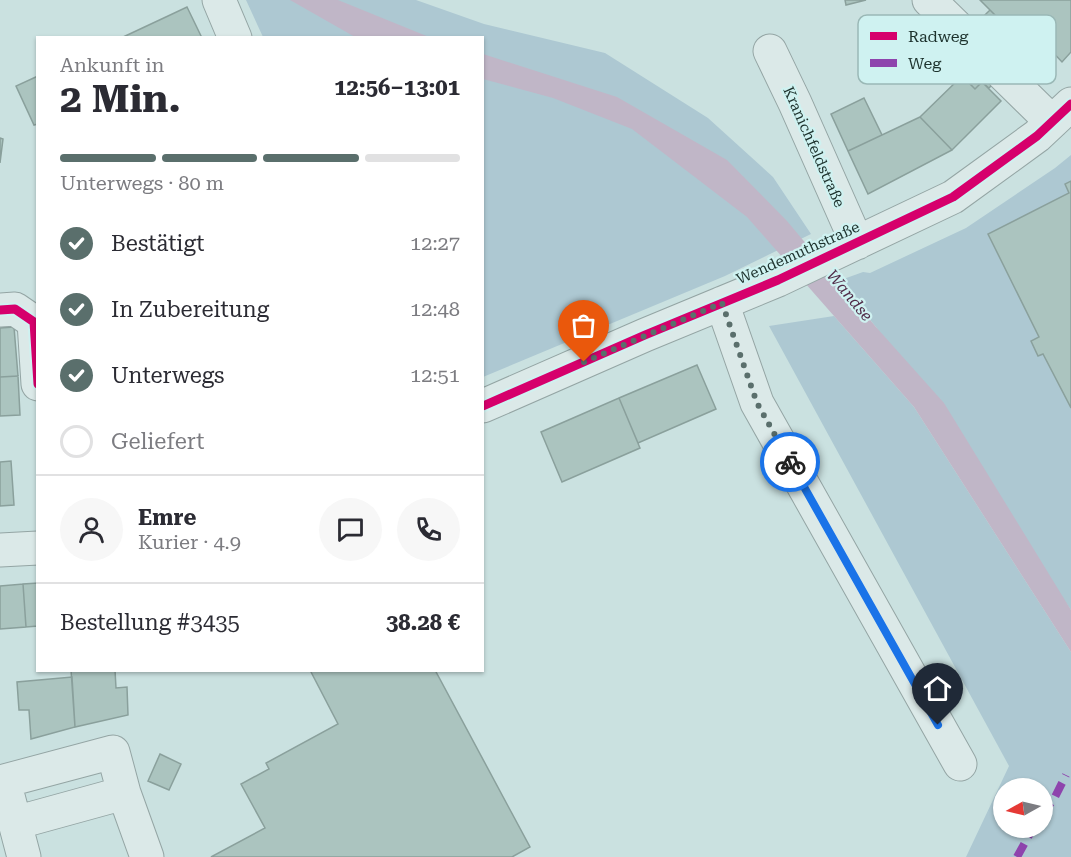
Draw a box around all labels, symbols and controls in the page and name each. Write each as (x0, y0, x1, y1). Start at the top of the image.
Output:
legend (858, 15, 1056, 84)
text: Radweg (908, 27, 969, 46)
text: Ankunft in (60, 53, 164, 77)
text: Weg (908, 54, 942, 73)
text: 12:56–13:01 (334, 75, 460, 100)
text: 2 Min. (60, 76, 181, 122)
street label: Kranichfeldstraße (779, 84, 849, 210)
text: Unterwegs · 80 m (60, 171, 224, 195)
street label: Wendemuthstraße (734, 218, 862, 288)
icon: check (60, 227, 93, 260)
text: Bestätigt (111, 231, 204, 256)
text: 12:27 (410, 231, 460, 255)
water label: Wandse (823, 266, 877, 325)
icon: check (60, 293, 93, 326)
text: In Zubereitung (111, 297, 269, 322)
text: 12:48 (410, 297, 460, 321)
pin (558, 300, 609, 362)
icon: bag (567, 309, 600, 342)
icon: check (60, 359, 93, 392)
text: Unterwegs (111, 363, 225, 388)
text: 12:51 (410, 363, 460, 387)
text: Geliefert (111, 429, 204, 454)
courier (760, 432, 820, 492)
icon: bike (774, 446, 807, 479)
button: person (60, 498, 123, 561)
button: chat (319, 498, 382, 561)
button: phone (397, 498, 460, 561)
text: Emre (138, 505, 196, 530)
text: Kurier · 4.9 (138, 530, 241, 554)
text: Bestellung #3435 (60, 610, 240, 635)
text: 38.28 € (386, 610, 460, 635)
pin (912, 663, 963, 725)
icon: home (921, 672, 954, 705)
north arrow (993, 778, 1053, 838)
map controls (993, 778, 1053, 838)

